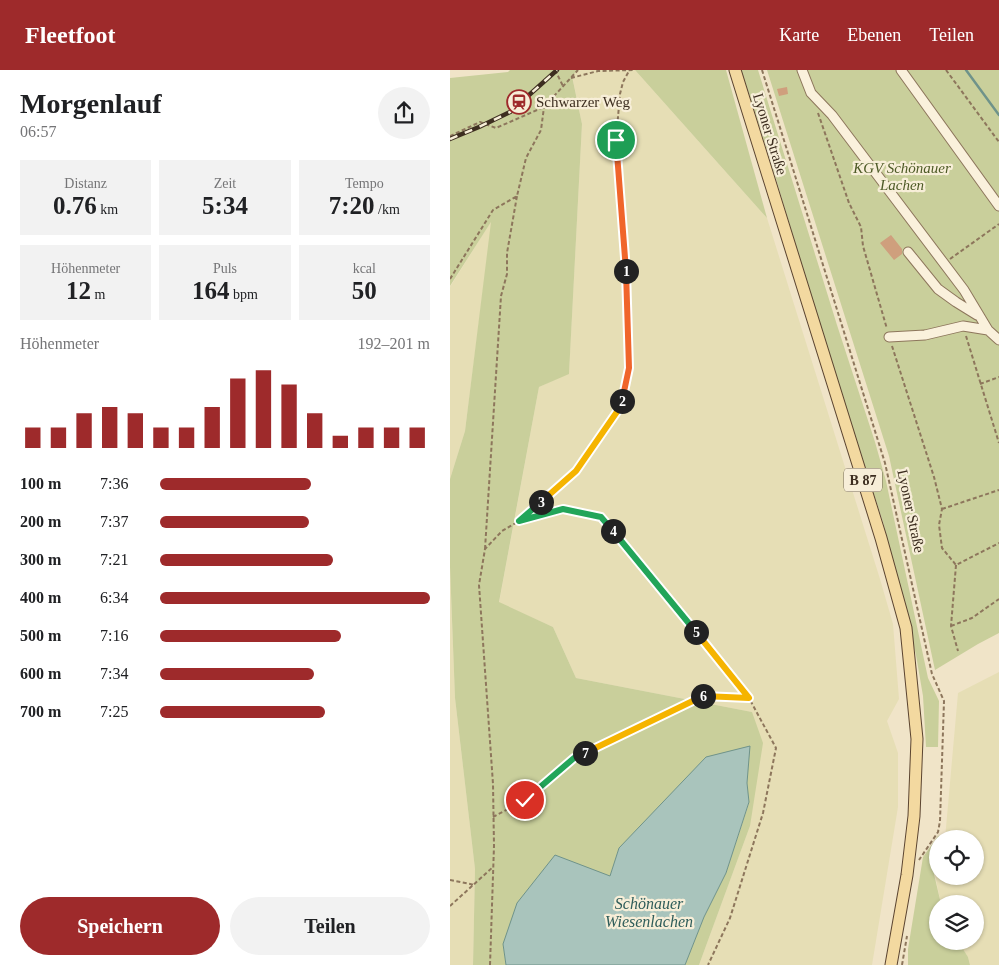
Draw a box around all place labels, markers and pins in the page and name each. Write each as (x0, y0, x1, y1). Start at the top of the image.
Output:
station icon: Schwarzer Weg (506, 89, 532, 115)
place label: Schwarzer Weg (536, 94, 630, 110)
pin (595, 119, 637, 161)
pin: 1 (614, 258, 638, 284)
pin: 2 (610, 388, 634, 414)
pin: 3 (528, 490, 554, 514)
pin: 4 (600, 518, 626, 544)
pin: 5 (684, 620, 708, 644)
pin: 6 (690, 684, 716, 708)
pin: 7 (572, 740, 598, 766)
pin (504, 779, 546, 821)

